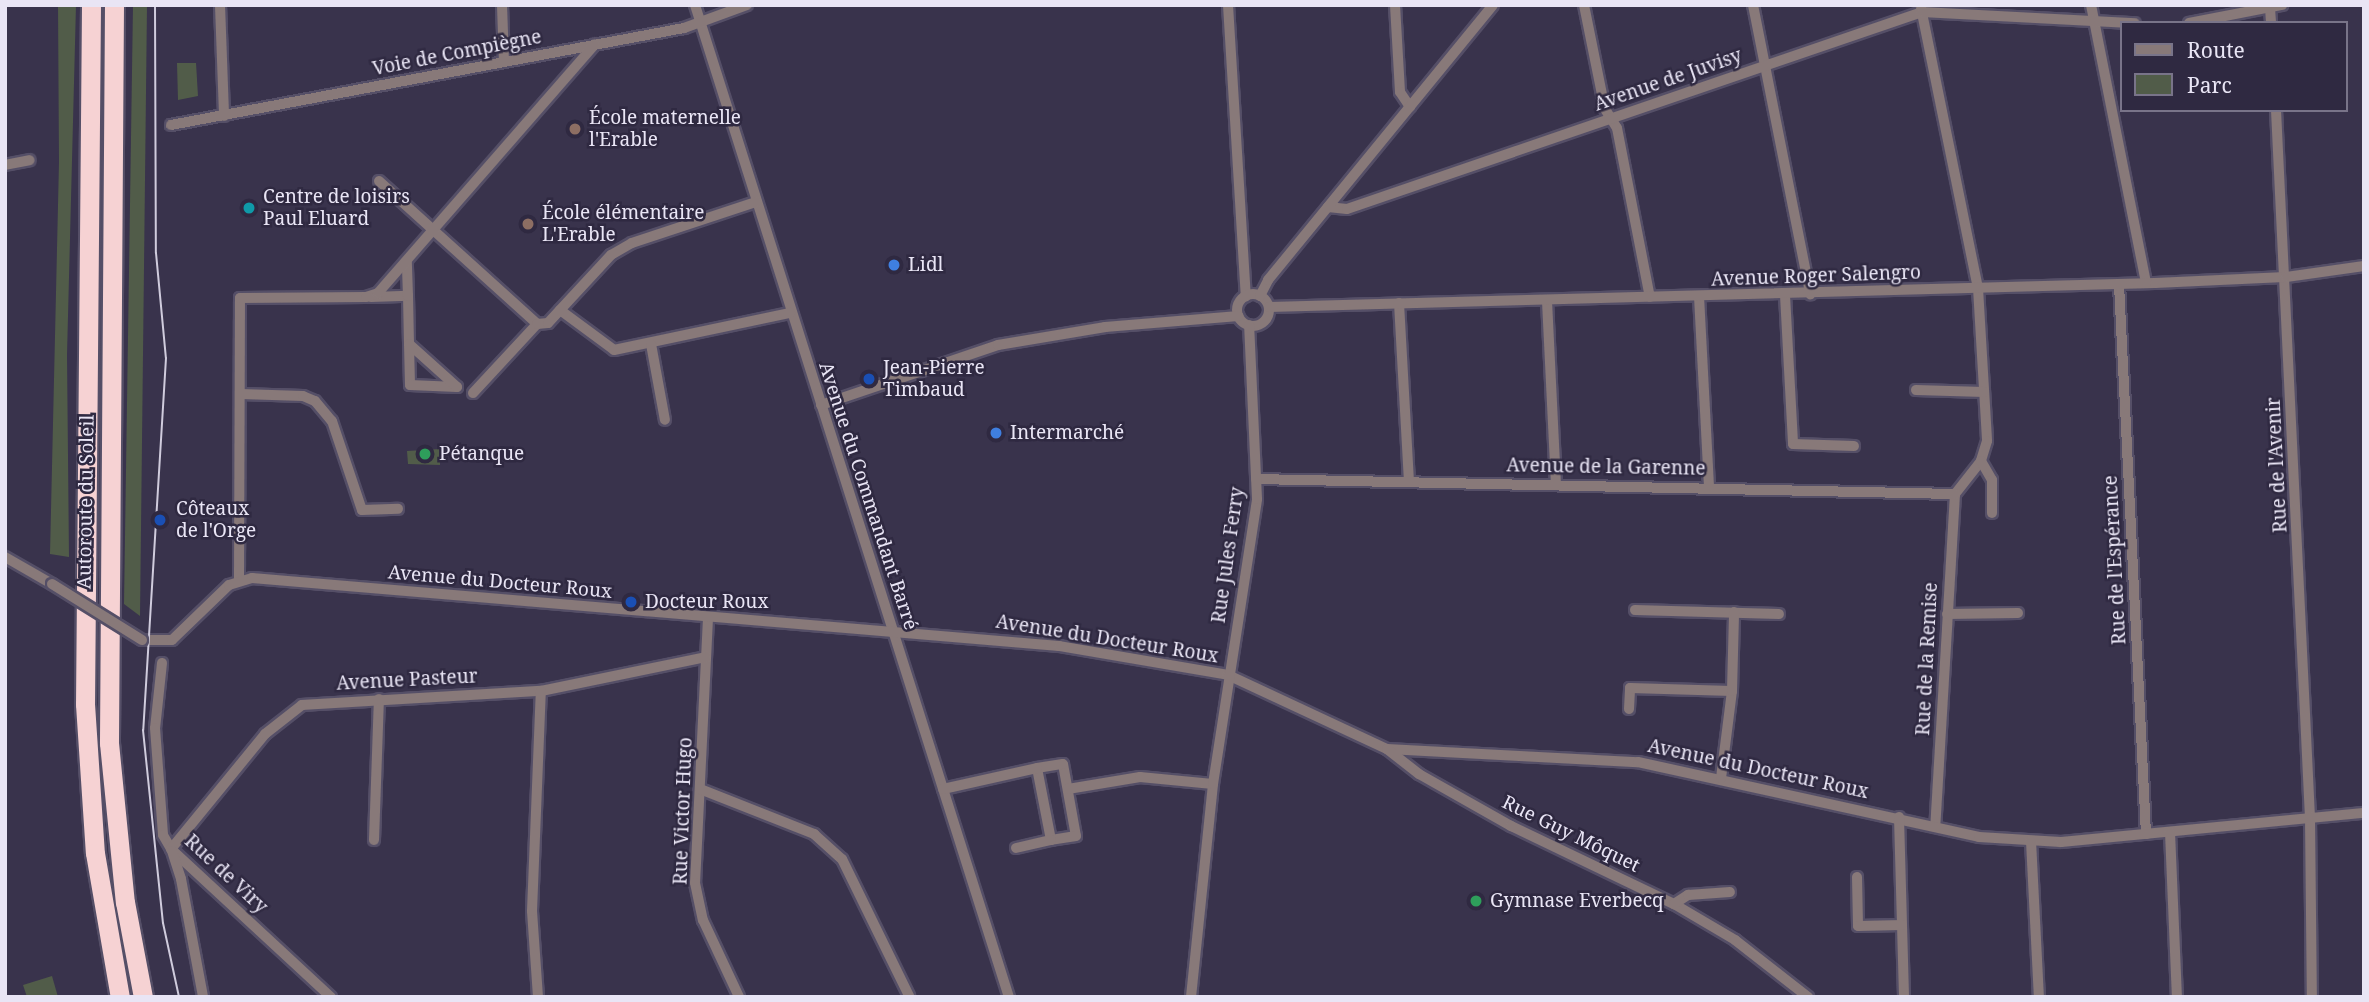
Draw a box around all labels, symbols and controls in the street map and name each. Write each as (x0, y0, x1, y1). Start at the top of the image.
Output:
legend (2120, 21, 2348, 112)
street label: Voie de Compiègne (371, 25, 543, 81)
text: Route (2187, 36, 2245, 64)
street label: Avenue de Juvisy (1591, 44, 1745, 116)
text: Parc (2187, 71, 2232, 99)
place label: École maternelle l'Erable (589, 107, 741, 151)
marker: École maternelle l'Erable (567, 121, 583, 137)
place label: Centre de loisirs Paul Eluard (263, 186, 410, 230)
marker: Centre de loisirs Paul Eluard (241, 200, 257, 216)
place label: École élémentaire L'Erable (542, 202, 704, 246)
marker: École élémentaire L'Erable (520, 216, 536, 232)
place label: Lidl (908, 254, 943, 276)
marker: Lidl (886, 257, 902, 273)
street label: Avenue Roger Salengro (1711, 261, 1921, 291)
place label: Jean-Pierre Timbaud (883, 357, 985, 401)
street label: Avenue du Commandant Barré (814, 359, 922, 633)
marker: Jean-Pierre Timbaud (861, 371, 877, 387)
street label: Rue de l'Avenir (2262, 397, 2292, 533)
street label: Autoroute du Soleil (73, 415, 99, 589)
place label: Intermarché (1010, 422, 1124, 444)
marker: Intermarché (988, 425, 1004, 441)
place label: Pétanque (439, 443, 524, 465)
marker: Pétanque (417, 446, 433, 462)
street label: Avenue de la Garenne (1506, 454, 1706, 480)
street label: Rue de l'Espérance (2099, 475, 2131, 645)
street label: Rue Jules Ferry (1207, 485, 1249, 625)
place label: Côteaux de l'Orge (176, 498, 256, 542)
marker: Côteaux de l'Orge (150, 510, 170, 530)
street label: Avenue du Docteur Roux (387, 561, 613, 603)
street label: Rue de la Remise (1912, 582, 1942, 736)
place label: Docteur Roux (645, 591, 768, 613)
marker: Docteur Roux (623, 594, 639, 610)
street label: Avenue du Docteur Roux (994, 610, 1220, 668)
street label: Avenue Pasteur (336, 665, 478, 695)
street label: Avenue du Docteur Roux (1646, 734, 1870, 804)
street label: Rue Victor Hugo (669, 737, 697, 885)
street label: Rue Guy Môquet (1498, 791, 1644, 877)
street label: Rue de Viry (180, 830, 272, 918)
place label: Gymnase Everbecq (1490, 890, 1664, 912)
marker: Gymnase Everbecq (1468, 893, 1484, 909)

